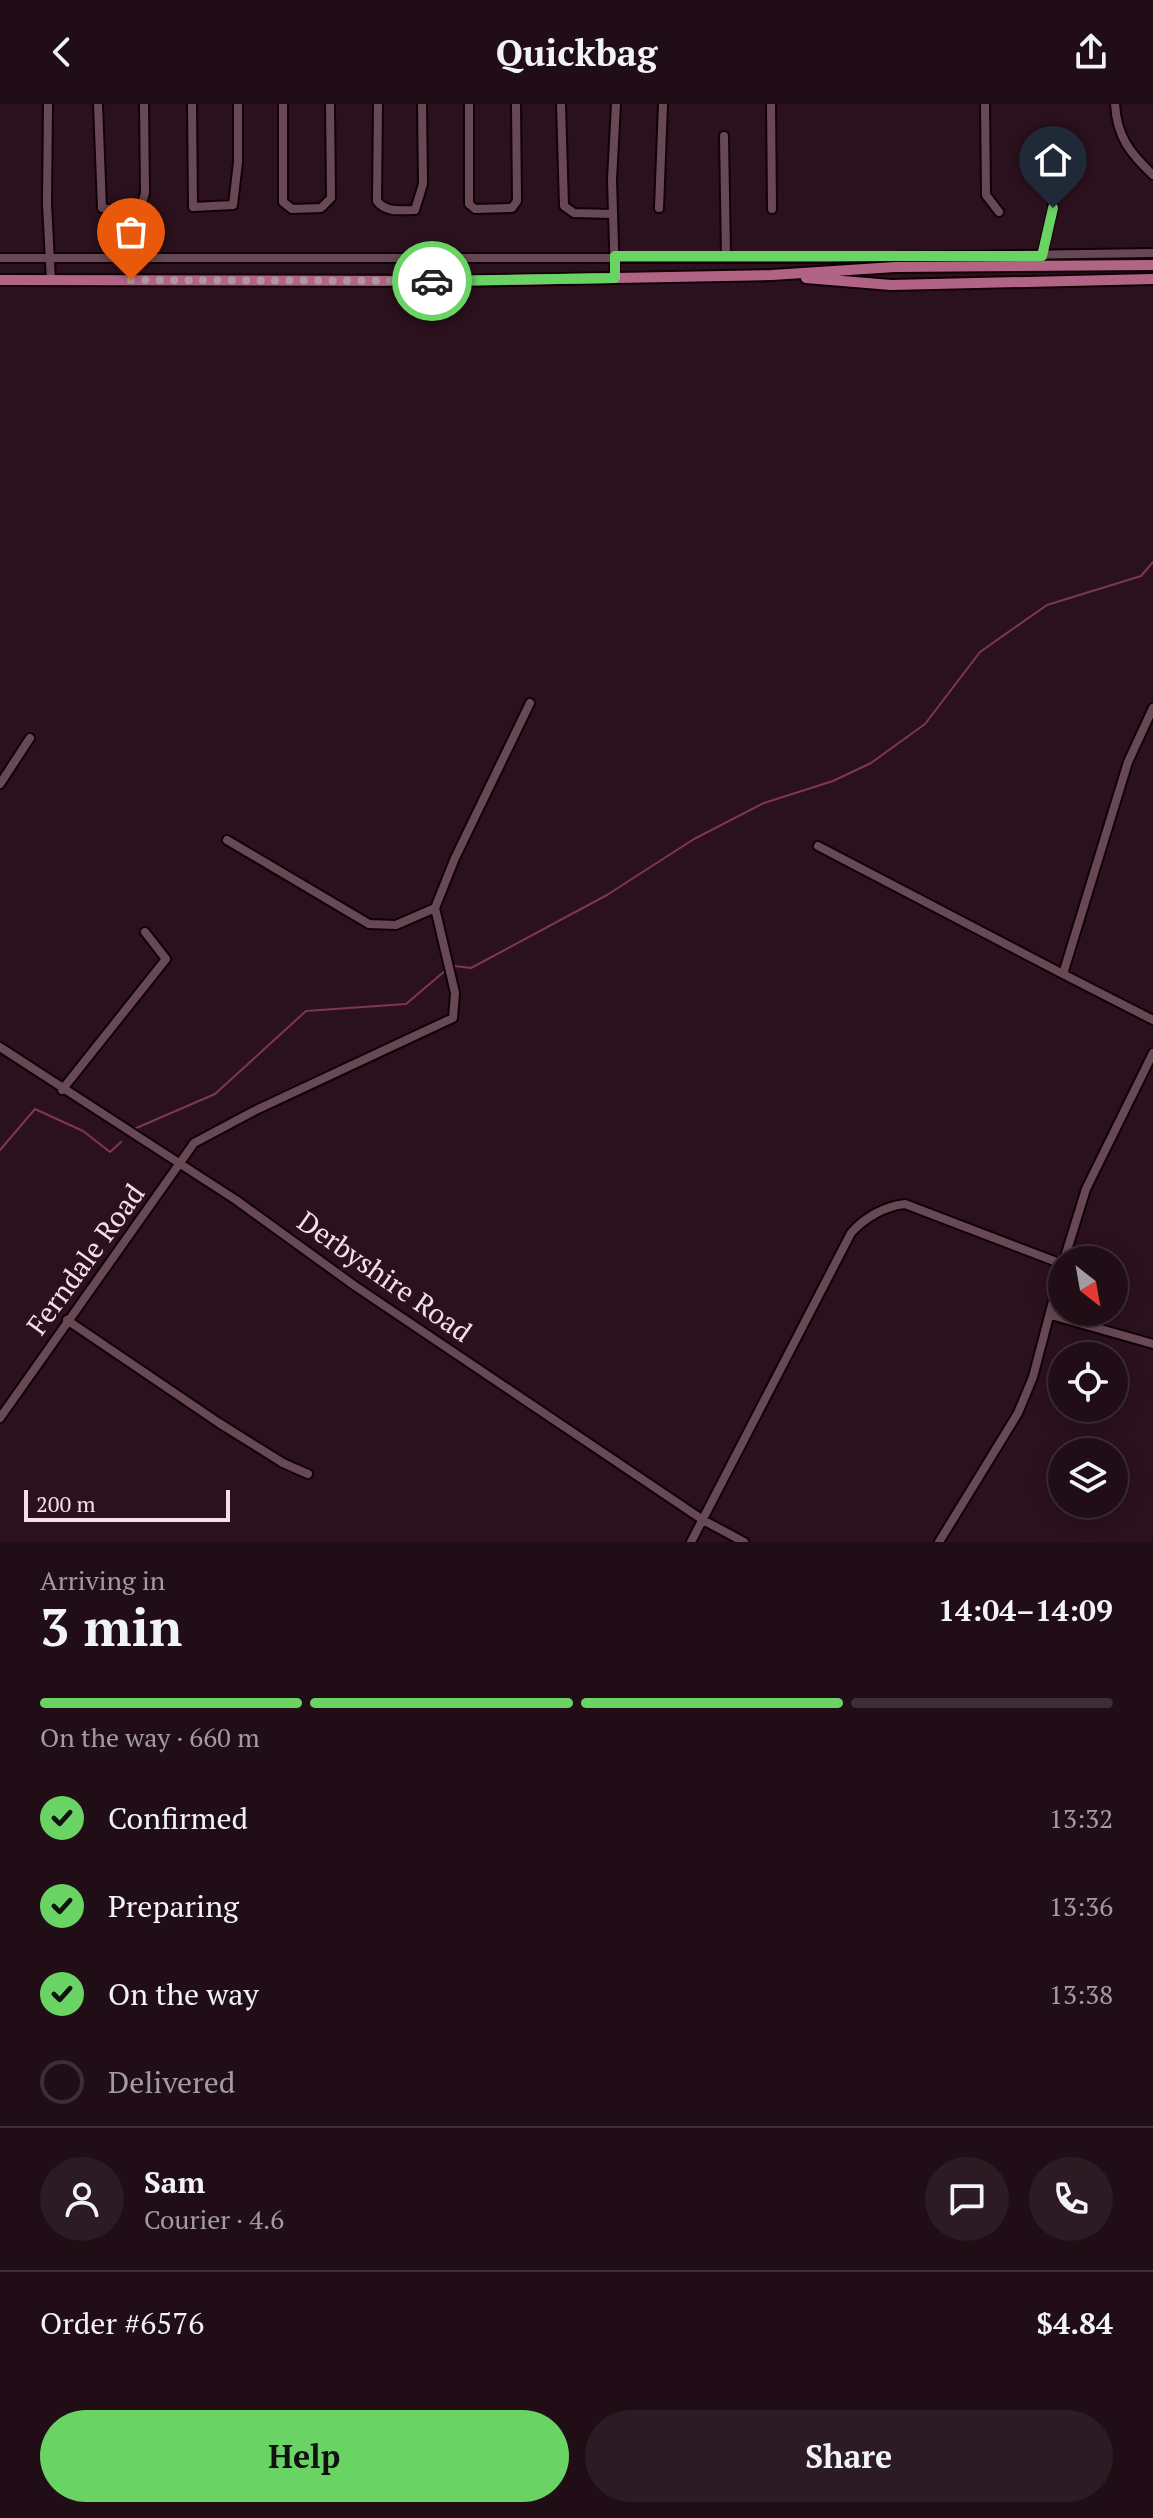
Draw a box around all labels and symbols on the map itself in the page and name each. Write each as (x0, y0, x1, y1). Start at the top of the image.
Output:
pin (1019, 126, 1087, 208)
pin (97, 198, 165, 280)
courier (392, 241, 472, 321)
street label: Ferndale Road (18, 1176, 152, 1342)
street label: Derbyshire Road (291, 1202, 479, 1350)
north arrow (1048, 1246, 1128, 1326)
scale bar (24, 1486, 230, 1522)

